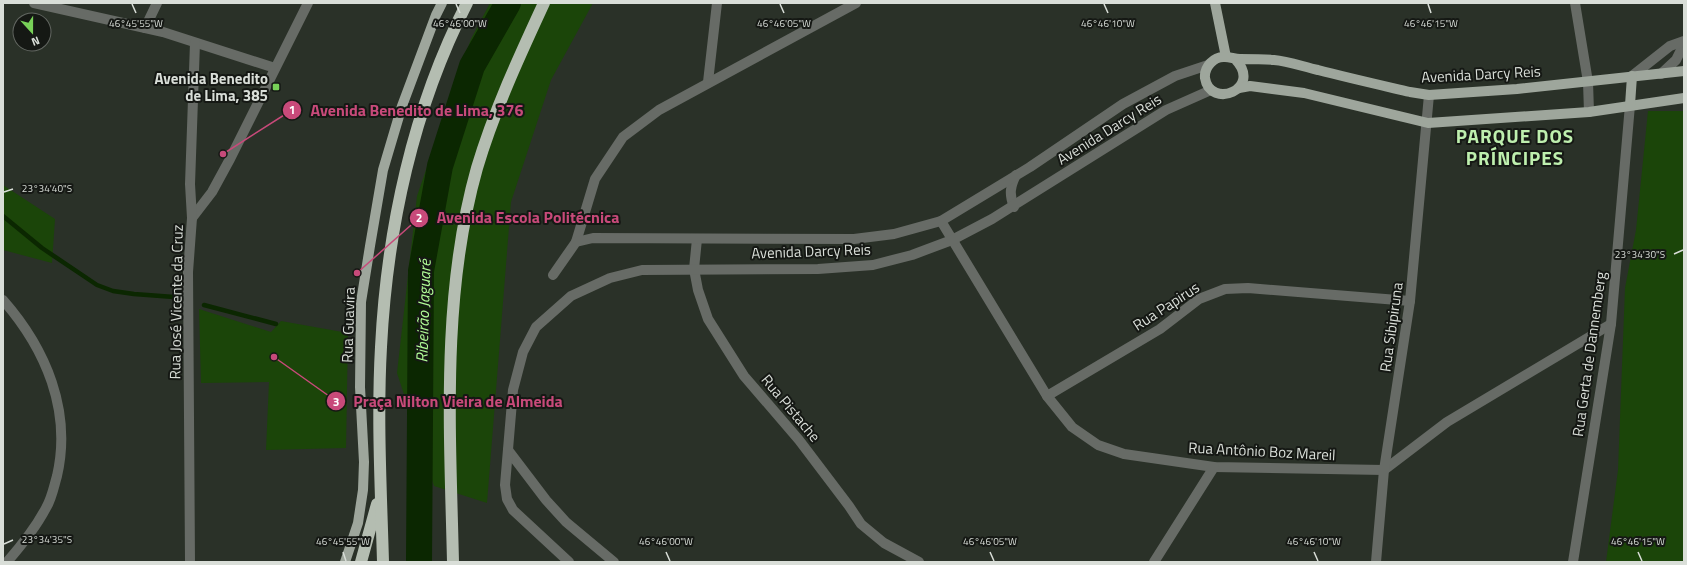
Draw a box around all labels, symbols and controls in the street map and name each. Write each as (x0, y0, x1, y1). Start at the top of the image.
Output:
north arrow (12, 12, 52, 52)
text: 46°45'55"W (109, 16, 163, 31)
text: 46°46'00"W (433, 16, 487, 31)
text: 46°46'05"W (757, 16, 811, 31)
text: 46°46'10"W (1081, 16, 1135, 31)
text: 46°46'15"W (1404, 16, 1458, 31)
text: N (29, 33, 42, 50)
street label: Avenida Darcy Reis (1421, 59, 1541, 89)
place label: Avenida Benedito de Lima, 385 (155, 67, 268, 107)
marker: Avenida Benedito de Lima, 385 (271, 82, 281, 92)
street label: Avenida Darcy Reis (1052, 88, 1166, 170)
callout: Avenida Benedito de Lima, 376 (282, 96, 531, 124)
text: Avenida Benedito de Lima, 376 (311, 98, 523, 122)
text: 1 (289, 100, 295, 119)
district label: PARQUE DOS PRÍNCIPES (1456, 121, 1574, 172)
text: 23°34'40"S (22, 181, 72, 196)
callout: Avenida Escola Politécnica (409, 204, 627, 232)
text: Avenida Escola Politécnica (437, 205, 619, 229)
text: 2 (416, 208, 422, 227)
street label: Rua José Vicente da Cruz (163, 224, 189, 380)
street label: Avenida Darcy Reis (751, 237, 871, 265)
text: 23°34'30"S (1615, 247, 1665, 262)
water label: Ribeirão Jaguaré (409, 257, 437, 363)
street label: Rua Gerta de Dannemberg (1566, 270, 1612, 438)
street label: Rua Papirus (1128, 276, 1204, 336)
street label: Rua Sibipiruna (1373, 280, 1409, 373)
street label: Rua Guavira (335, 286, 361, 363)
street label: Rua Pistache (756, 369, 826, 447)
callout: Praça Nilton Vieira de Almeida (326, 387, 571, 415)
text: Praça Nilton Vieira de Almeida (353, 389, 563, 413)
text: 3 (333, 392, 339, 411)
street label: Rua Antônio Boz Mareil (1188, 436, 1336, 466)
text: 23°34'35"S (22, 532, 72, 547)
text: 46°45'55"W (316, 534, 370, 549)
text: 46°46'00"W (639, 534, 693, 549)
text: 46°46'05"W (963, 534, 1017, 549)
text: 46°46'10"W (1287, 534, 1341, 549)
text: 46°46'15"W (1611, 534, 1665, 549)

